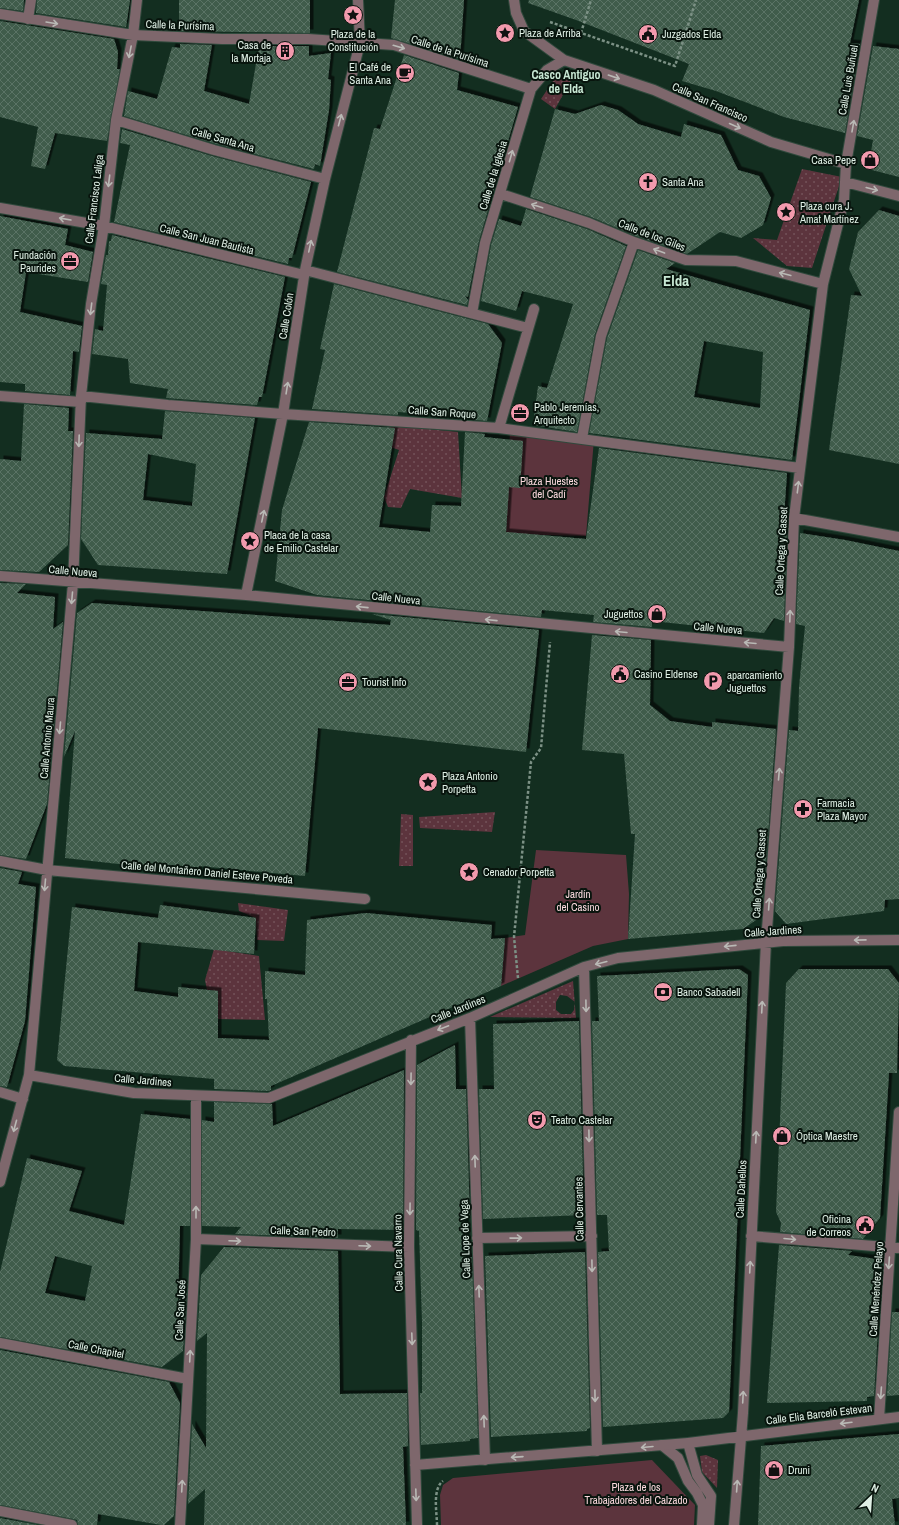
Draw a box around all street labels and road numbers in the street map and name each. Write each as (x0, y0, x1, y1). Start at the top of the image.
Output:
street label: Calle la Purísima (145, 17, 215, 33)
street label: Calle de la Purísima (409, 32, 491, 70)
street label: Calle Luis Buñuel (835, 44, 861, 116)
street label: Calle San Francisco (670, 79, 750, 125)
street label: Calle Santa Ana (190, 123, 256, 155)
street label: Calle de la Iglesia (476, 139, 510, 211)
street label: Calle Francisco Laliga (82, 154, 106, 244)
street label: Calle de los Giles (616, 216, 688, 254)
street label: Calle San Juan Bautista (158, 221, 256, 257)
street label: Calle Colón (275, 292, 297, 340)
street label: Calle San Roque (407, 403, 477, 421)
street label: Calle Ortega y Gasset (772, 506, 790, 596)
street label: Calle Nueva (48, 562, 98, 580)
street label: Calle Nueva (371, 588, 421, 608)
street label: Calle Nueva (693, 619, 743, 637)
street label: Calle Antonio Maura (36, 697, 58, 779)
street label: Calle Ortega y Gasset (749, 829, 769, 919)
street label: Calle del Montañero Daniel Esteve Poveda (120, 858, 294, 886)
street label: Calle Jardines (744, 922, 803, 940)
street label: Calle Jardines (429, 992, 488, 1026)
street label: Calle Jardines (114, 1071, 173, 1090)
street label: Calle Dahellos (732, 1159, 750, 1218)
street label: Calle Cervantes (571, 1176, 587, 1241)
street label: Calle Lope de Vega (457, 1199, 473, 1279)
street label: Calle Cura Navarro (390, 1214, 406, 1292)
street label: Calle San Pedro (270, 1223, 336, 1239)
street label: Calle Menéndez Pelayo (866, 1241, 886, 1337)
street label: Calle San José (171, 1279, 189, 1341)
street label: Calle Chapitel (67, 1337, 125, 1361)
street label: Calle Elia Barceló Estevan (765, 1401, 873, 1427)

